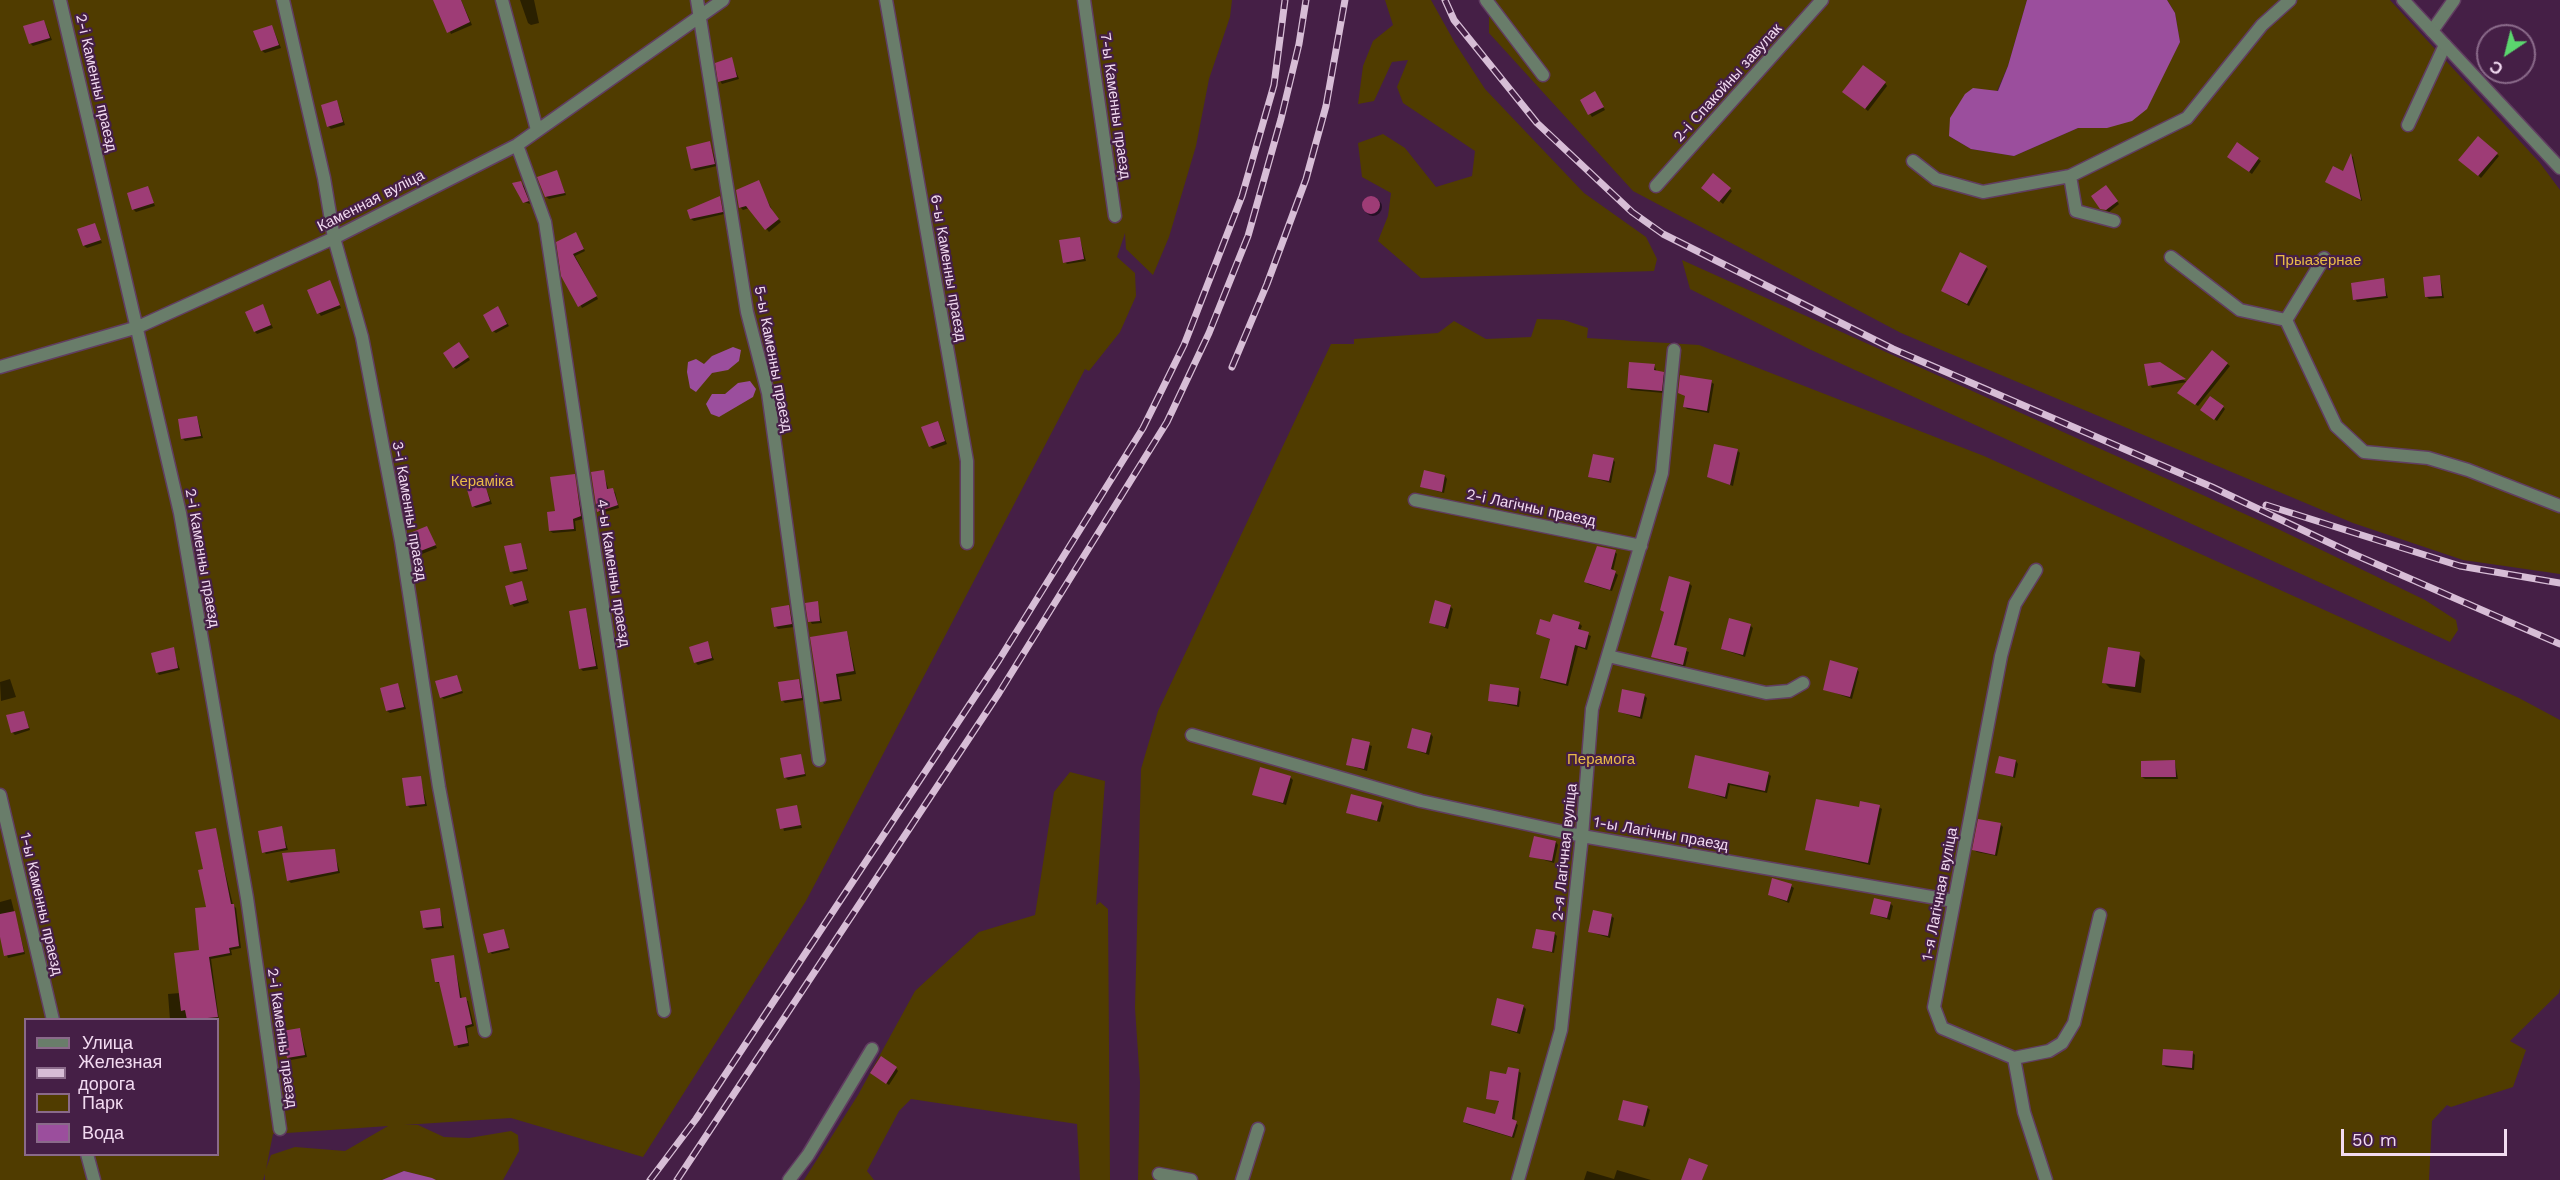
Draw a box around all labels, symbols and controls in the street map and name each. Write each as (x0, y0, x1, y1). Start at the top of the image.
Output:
street label: 2-і Каменны праезд (71, 12, 121, 154)
street label: 2-і Спакойны завулак (1670, 20, 1786, 146)
north arrow (2476, 24, 2536, 84)
street label: 7-ы Каменны праезд (1096, 32, 1134, 180)
text: С (2486, 56, 2507, 79)
street label: Каменная вуліца (314, 166, 428, 236)
street label: 6-ы Каменны праезд (926, 193, 970, 343)
park label: Прыазернае (2275, 252, 2361, 270)
street label: 5-ы Каменны праезд (750, 284, 796, 434)
street label: 3-і Каменны праезд (388, 440, 430, 582)
park label: Кераміка (451, 473, 513, 491)
street label: 2-і Лагічны праезд (1465, 486, 1597, 530)
street label: 2-і Каменны праезд (181, 487, 223, 629)
street label: 4-ы Каменны праезд (592, 498, 634, 648)
park label: Перамога (1567, 751, 1635, 769)
street label: 2-я Лагічная вуліца (1549, 783, 1581, 921)
street label: 1-ы Лагічны праезд (1592, 813, 1730, 855)
street label: 1-я Лагічная вуліца (1918, 826, 1962, 962)
street label: 1-ы Каменны праезд (16, 831, 66, 977)
street label: 2-і Каменны праезд (263, 967, 301, 1109)
legend (24, 1018, 219, 1156)
text: Улица (82, 1032, 133, 1053)
text: Железная дорога (78, 1051, 162, 1094)
text: Парк (82, 1092, 123, 1113)
scale bar (2344, 1117, 2510, 1155)
text: Вода (82, 1122, 124, 1143)
text: 50 m (2352, 1129, 2397, 1150)

